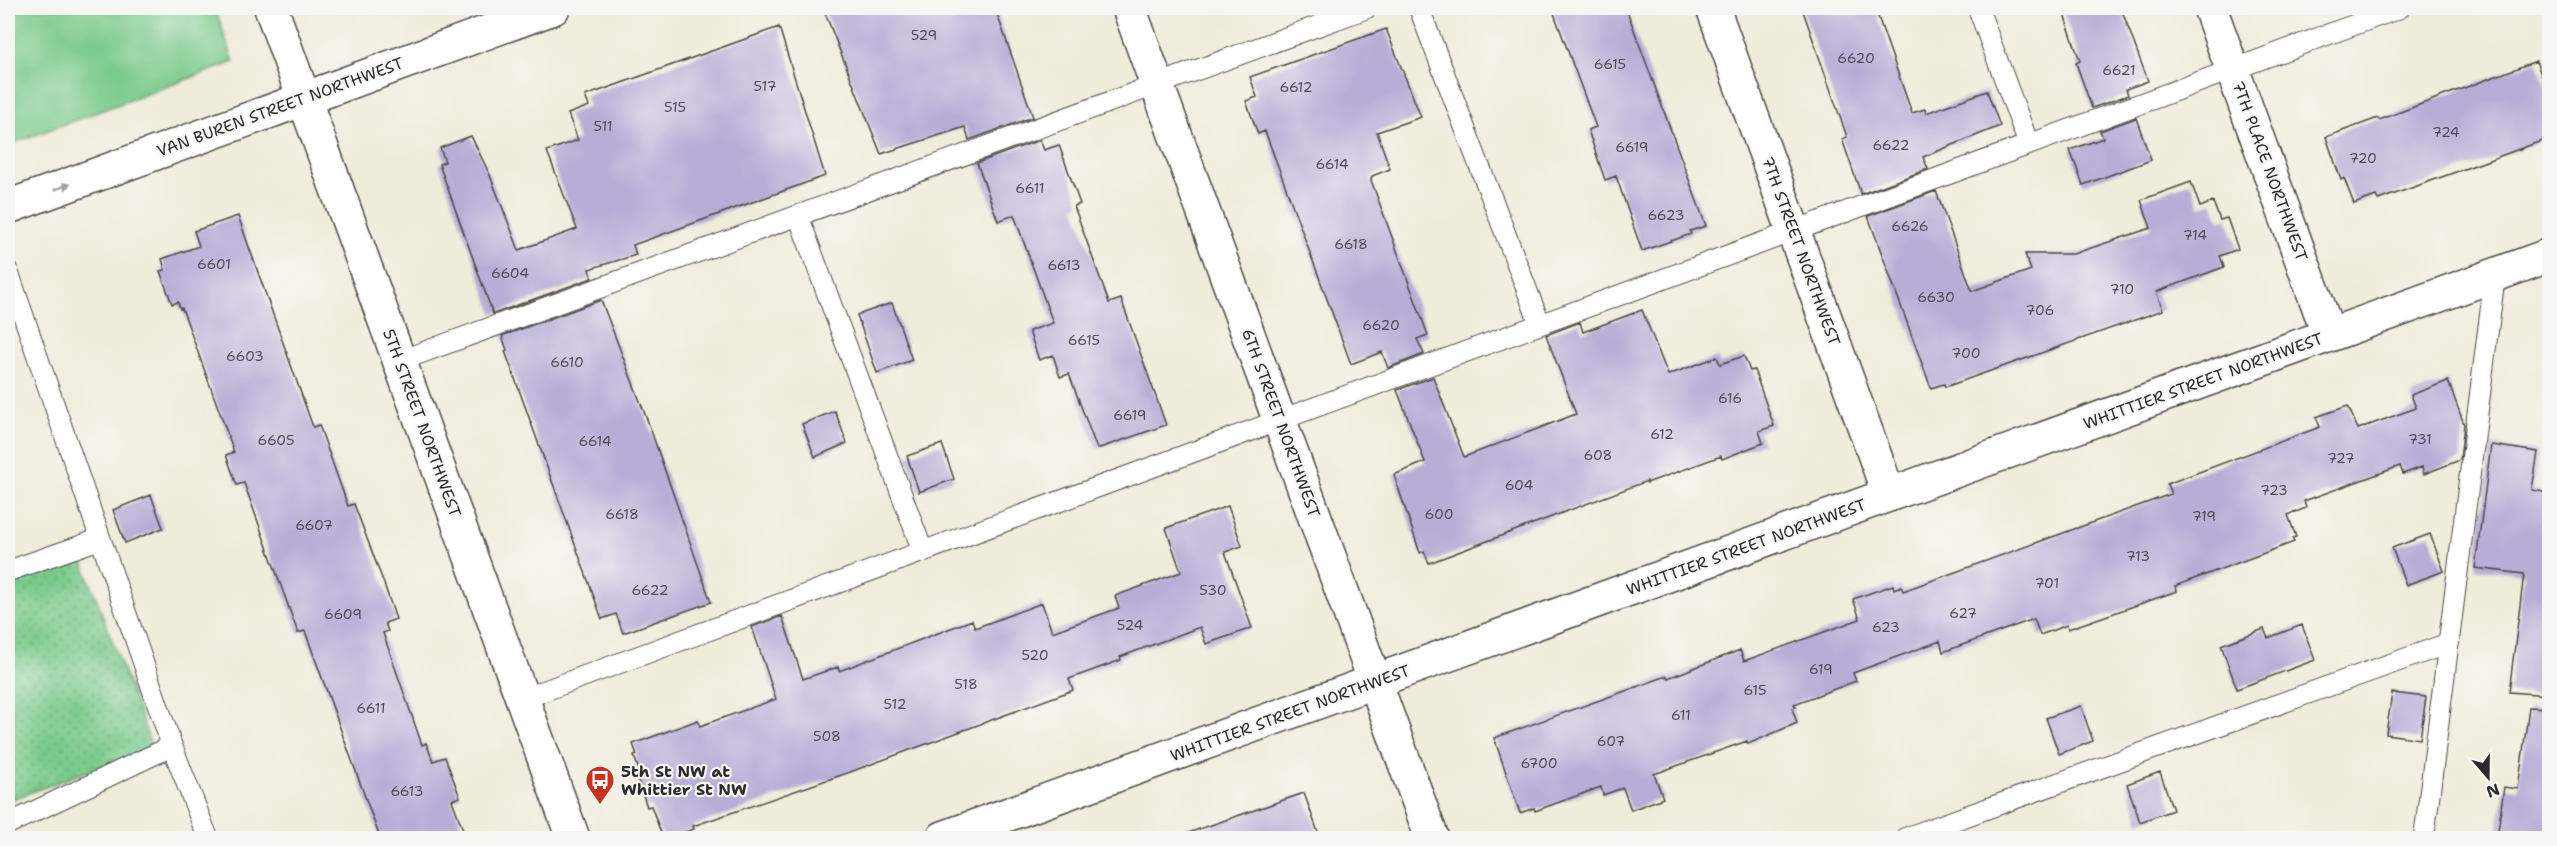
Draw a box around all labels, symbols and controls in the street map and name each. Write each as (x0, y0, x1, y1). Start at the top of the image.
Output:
house number: 529 (911, 26, 937, 44)
house number: 6620 (1837, 49, 1875, 67)
street label: VAN BUREN STREET NORTHWEST (154, 52, 406, 162)
house number: 6615 (1594, 55, 1626, 73)
house number: 6621 (2102, 61, 2136, 79)
house number: 517 (754, 77, 776, 95)
house number: 6612 (1279, 78, 1313, 96)
street label: 7TH PLACE NORTHWEST (2228, 78, 2312, 264)
house number: 515 (664, 98, 686, 116)
house number: 511 (593, 117, 613, 135)
house number: 724 (2432, 123, 2460, 141)
house number: 6622 (1872, 136, 1910, 154)
house number: 6619 (1615, 138, 1649, 156)
house number: 720 (2349, 149, 2377, 167)
street label: 7TH STREET NORTHWEST (1757, 153, 1845, 349)
house number: 6614 (1315, 155, 1349, 173)
house number: 6611 (1015, 179, 1045, 197)
one-way arrow (54, 181, 72, 191)
house number: 6623 (1647, 206, 1685, 224)
house number: 6626 (1891, 217, 1929, 235)
house number: 714 (2183, 226, 2207, 244)
house number: 6618 (1334, 235, 1368, 253)
house number: 6601 (197, 255, 231, 273)
house number: 6613 (1047, 256, 1081, 274)
house number: 6604 (491, 264, 529, 282)
house number: 710 (2110, 280, 2134, 298)
house number: 6630 (1917, 288, 1955, 306)
house number: 706 (2026, 301, 2054, 319)
house number: 6620 (1362, 316, 1400, 334)
street label: 5TH STREET NORTHWEST (378, 326, 466, 520)
street label: 6TH STREET NORTHWEST (1237, 326, 1325, 520)
street label: WHITTIER STREET NORTHWEST (2080, 328, 2326, 434)
house number: 6615 (1068, 331, 1100, 349)
house number: 700 (1952, 344, 1980, 362)
house number: 6603 (226, 347, 264, 365)
house number: 6610 (550, 353, 584, 371)
house number: 616 (1718, 389, 1742, 407)
house number: 6619 (1113, 406, 1147, 424)
house number: 612 (1650, 425, 1674, 443)
house number: 731 (2408, 430, 2432, 448)
house number: 6605 (257, 431, 295, 449)
house number: 6614 (578, 432, 612, 450)
house number: 608 (1584, 446, 1612, 464)
house number: 727 (2327, 449, 2355, 467)
house number: 604 (1505, 476, 1534, 494)
house number: 723 (2260, 481, 2288, 499)
street label: WHITTIER STREET NORTHWEST (1623, 494, 1869, 600)
house number: 6618 (605, 505, 639, 523)
house number: 600 (1425, 505, 1453, 523)
house number: 719 (2192, 507, 2216, 525)
house number: 6607 (295, 516, 333, 534)
house number: 713 (2126, 547, 2150, 565)
house number: 701 (2035, 574, 2059, 592)
house number: 6622 (631, 581, 669, 599)
house number: 530 (1199, 581, 1227, 599)
house number: 627 (1949, 604, 1977, 622)
house number: 6609 (324, 605, 362, 623)
house number: 524 (1117, 616, 1143, 634)
house number: 623 (1872, 618, 1900, 636)
house number: 520 (1022, 646, 1049, 664)
street label: WHITTIER STREET NORTHWEST (1167, 660, 1413, 766)
house number: 619 (1809, 660, 1833, 678)
house number: 518 (954, 675, 978, 693)
house number: 615 (1744, 681, 1766, 699)
house number: 512 (884, 695, 906, 713)
house number: 6611 (356, 699, 386, 717)
house number: 611 (1671, 706, 1691, 724)
house number: 508 (813, 727, 841, 745)
house number: 607 (1597, 732, 1625, 750)
north arrow (2458, 747, 2518, 807)
house number: 6700 (1520, 754, 1558, 772)
place label: 5th St NW at Whittier St NW (621, 761, 747, 800)
bus stop icon: 5th St NW at Whittier St NW (584, 764, 616, 806)
text: N (2483, 779, 2503, 803)
house number: 6613 (390, 782, 424, 800)

